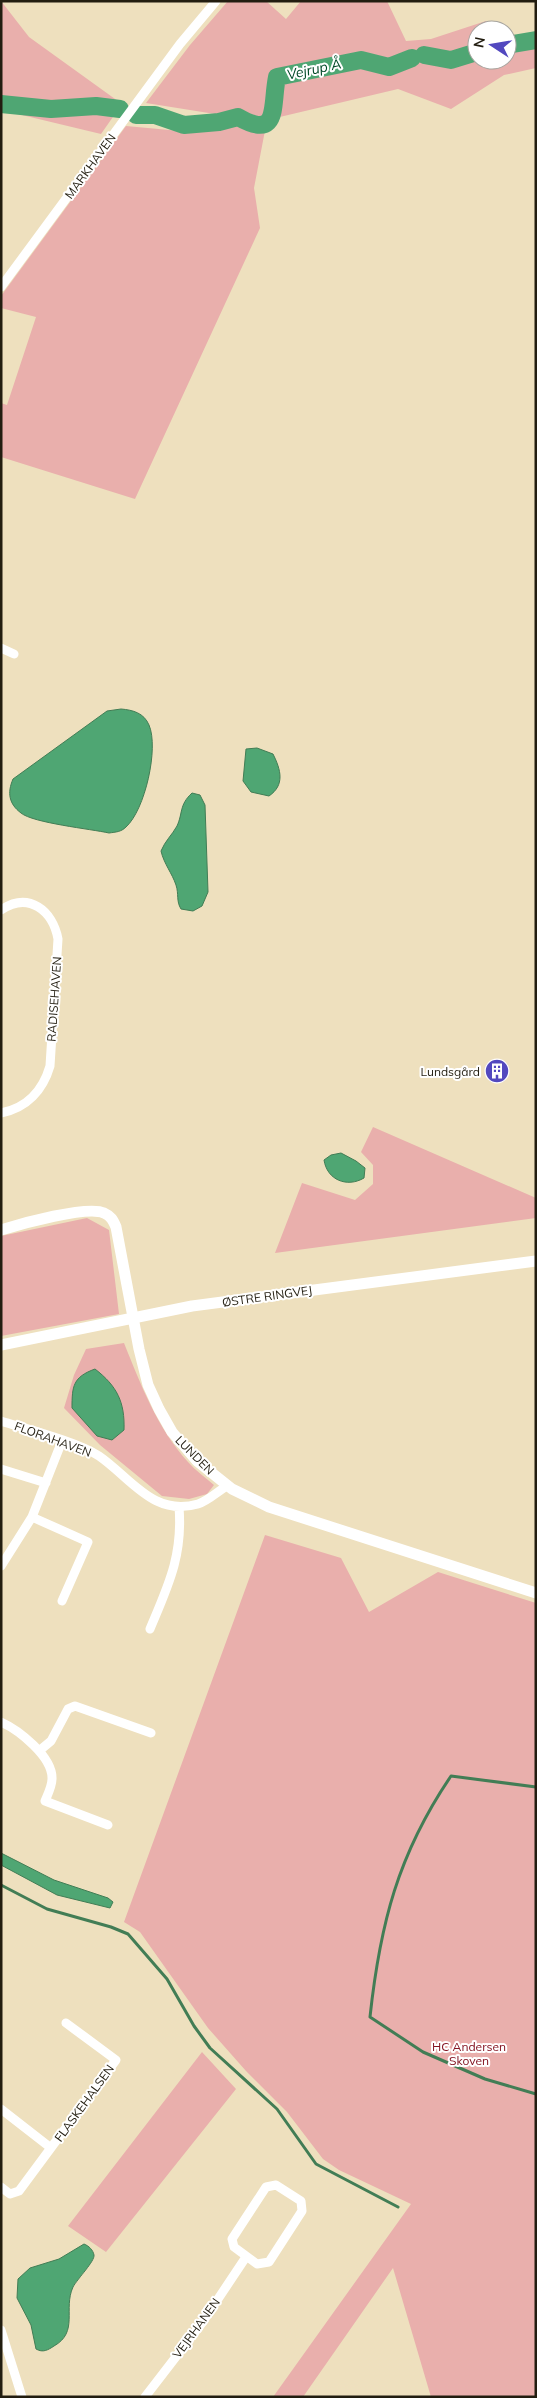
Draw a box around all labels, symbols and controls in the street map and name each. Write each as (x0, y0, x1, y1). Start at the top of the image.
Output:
north arrow (467, 20, 517, 70)
text: N (469, 35, 489, 49)
water label: Vejrup Å (285, 54, 343, 84)
street label: MARKHAVEN (61, 131, 119, 201)
street label: RADISEHAVEN (44, 956, 64, 1042)
building icon: Lundsgård (484, 1058, 510, 1084)
place label: Lundsgård (421, 1064, 480, 1079)
street label: ØSTRE RINGVEJ (221, 1282, 313, 1310)
street label: FLORAHAVEN (12, 1418, 94, 1460)
street label: LUNDEN (172, 1432, 218, 1478)
park label: HC Andersen Skoven (432, 2039, 506, 2068)
street label: FLASKEHALSEN (51, 2061, 117, 2145)
street label: VEJRHANEN (169, 2295, 223, 2361)

